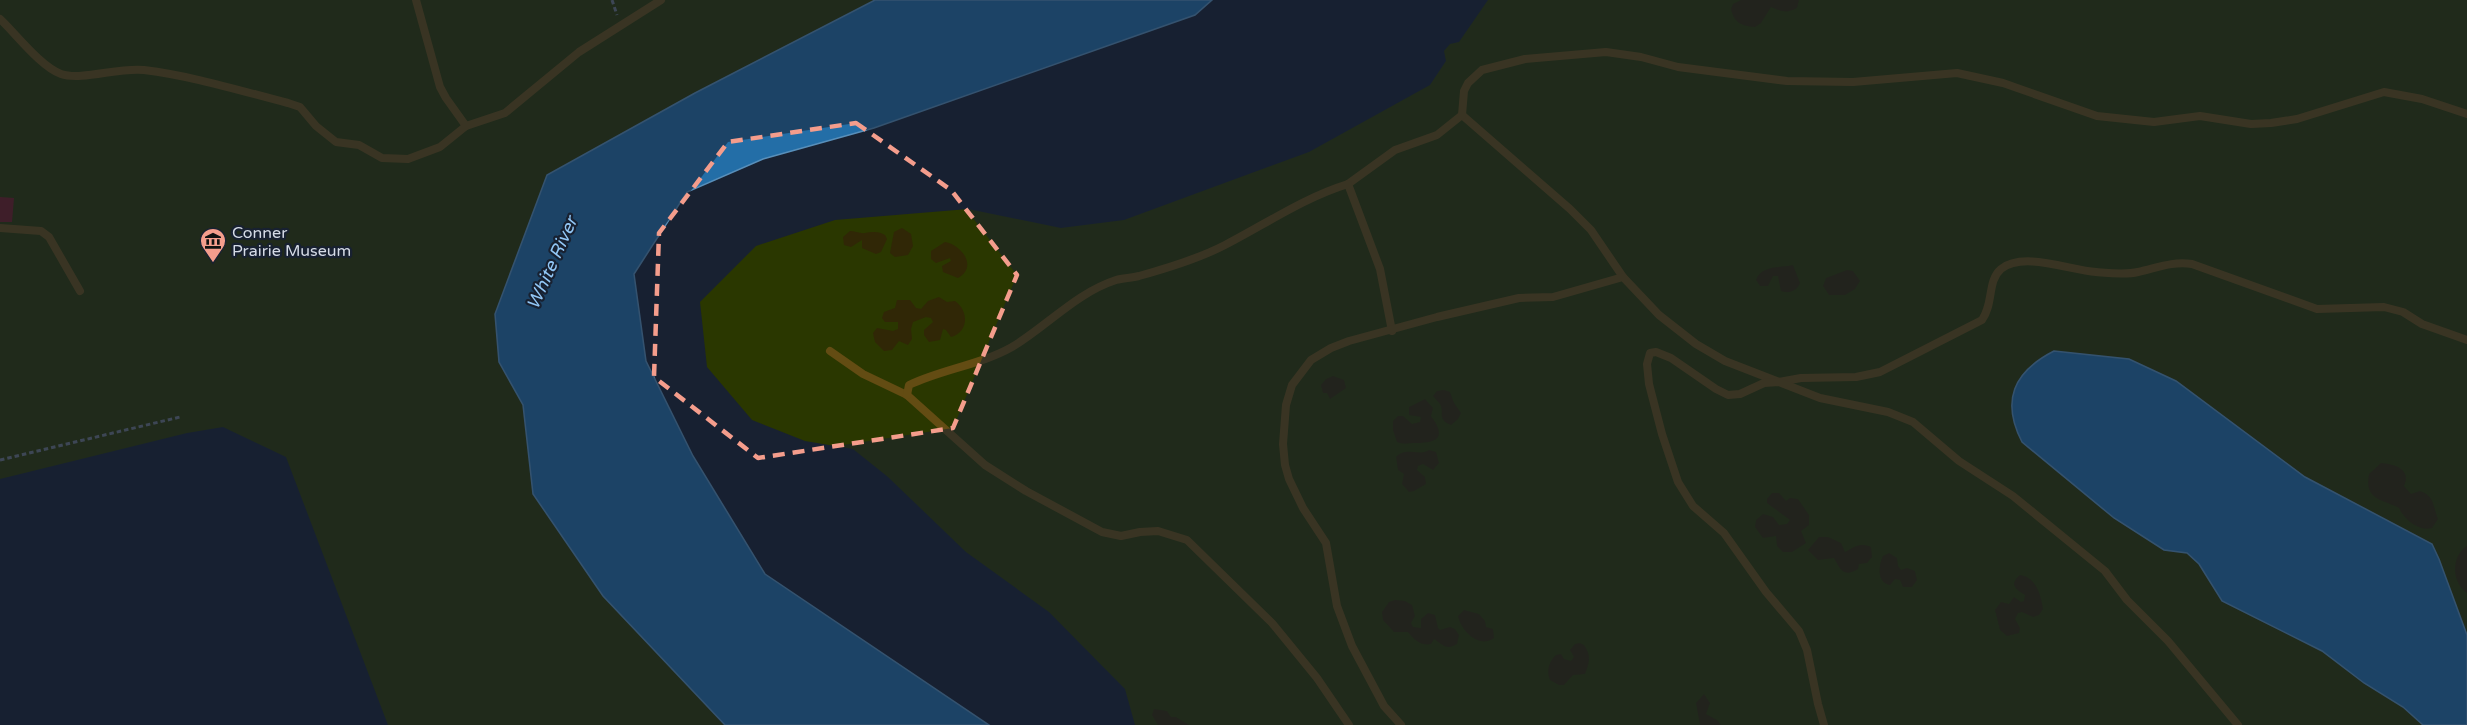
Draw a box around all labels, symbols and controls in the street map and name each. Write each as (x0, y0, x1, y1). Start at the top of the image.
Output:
water label: White River (522, 211, 583, 313)
place label: Conner Prairie Museum (232, 223, 351, 261)
museum icon: Conner Prairie Museum (198, 226, 228, 264)

